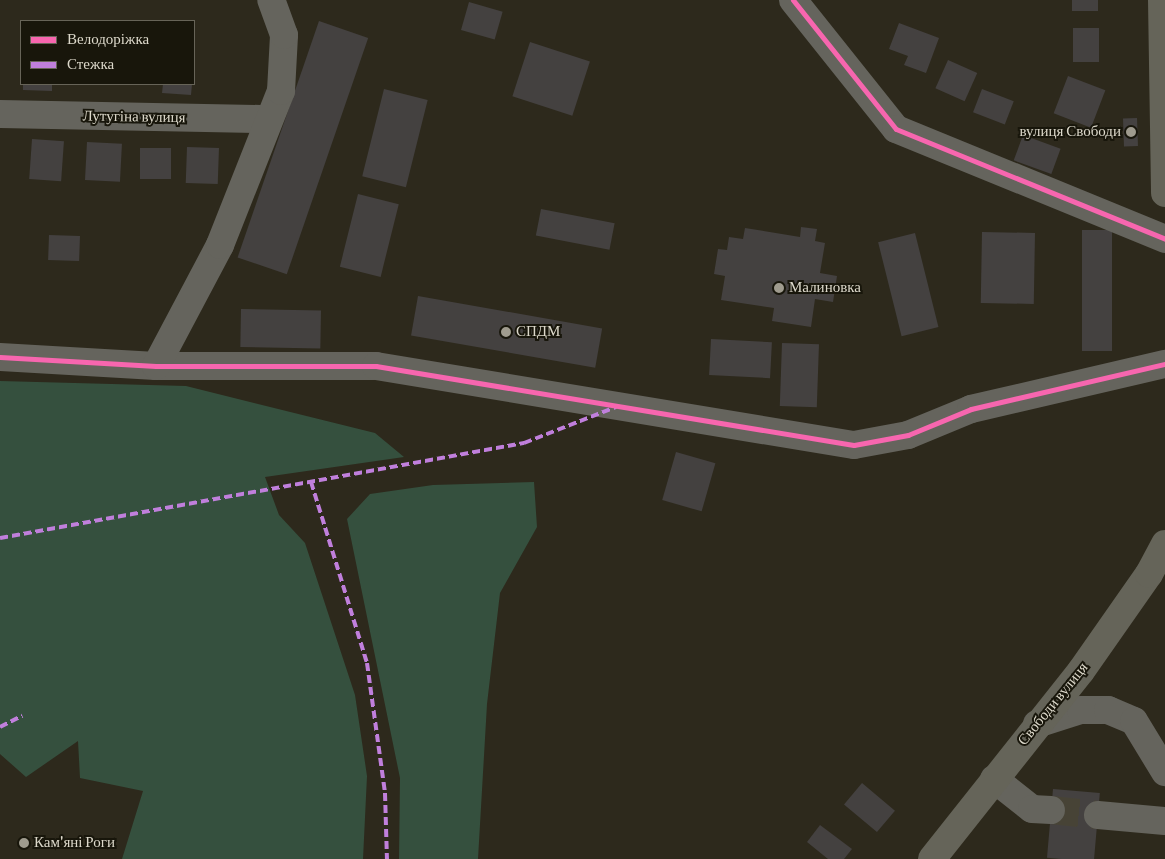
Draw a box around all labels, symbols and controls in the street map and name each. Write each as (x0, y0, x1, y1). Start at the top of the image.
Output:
legend (20, 20, 195, 85)
text: Велодоріжка (67, 31, 149, 47)
text: Стежка (67, 56, 114, 72)
street label: Лутугіна вулиця (82, 107, 186, 127)
place label: вулиця Свободи (1019, 123, 1121, 141)
marker: вулиця Свободи (1125, 126, 1137, 138)
place label: Малиновка (789, 279, 861, 297)
marker: Малиновка (773, 282, 785, 294)
place label: СПДМ (516, 323, 560, 341)
marker: СПДМ (500, 326, 512, 338)
street label: Свободи вулиця (1014, 659, 1092, 749)
place label: Кам'яні Роги (34, 834, 115, 852)
marker: Кам'яні Роги (18, 837, 30, 849)

